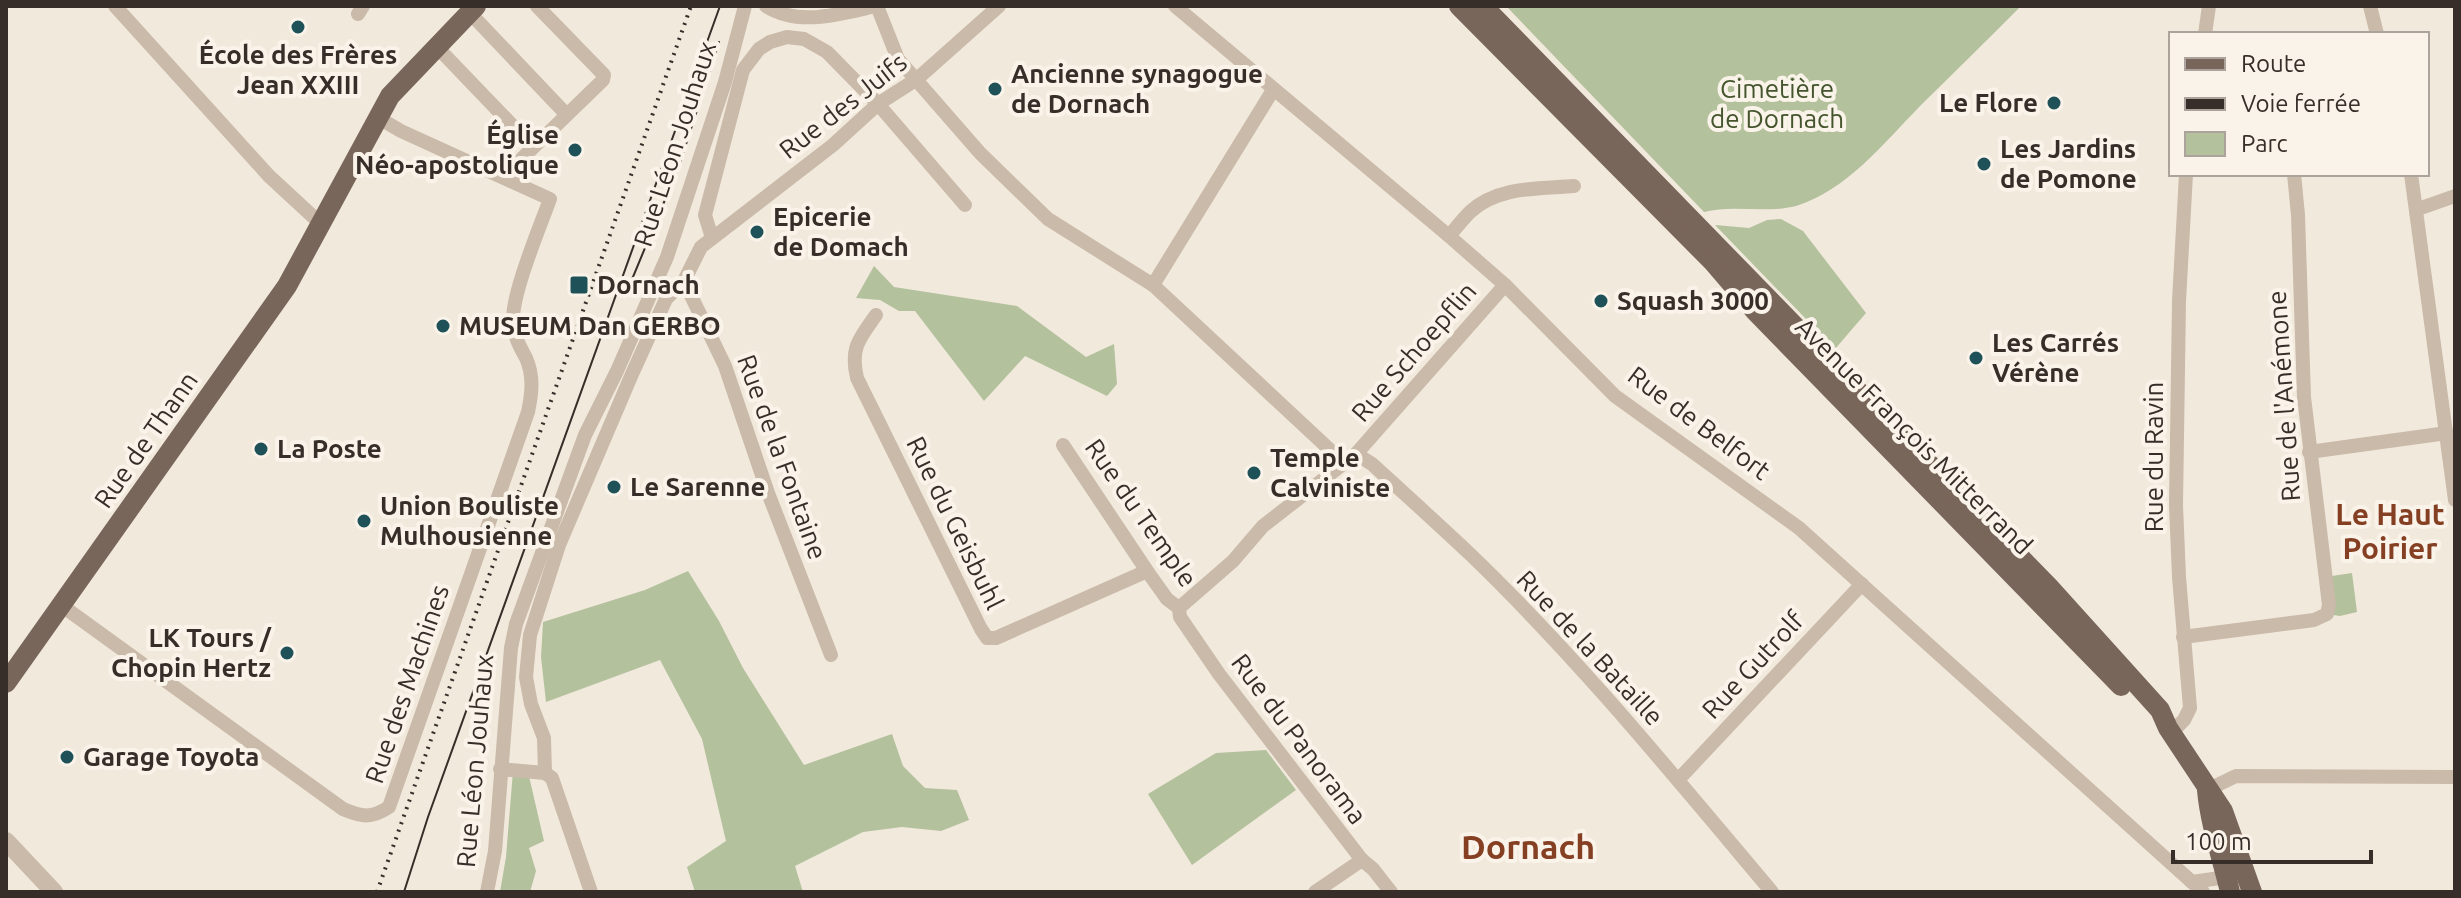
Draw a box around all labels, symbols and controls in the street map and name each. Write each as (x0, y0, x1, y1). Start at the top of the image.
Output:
marker: École des Frères Jean XXIII (289, 18, 307, 36)
legend (2169, 32, 2429, 176)
street label: Rue Léon Jouhaux (628, 38, 721, 250)
place label: École des Frères Jean XXIII (199, 39, 397, 99)
street label: Rue des Juifs (773, 47, 912, 164)
text: Route (2241, 50, 2306, 77)
place label: Ancienne synagogue de Dornach (1011, 59, 1263, 118)
park label: Cimetière de Dornach (1710, 74, 1844, 133)
marker: Ancienne synagogue de Dornach (986, 80, 1004, 98)
place label: Le Flore (1939, 88, 2038, 117)
text: Voie ferrée (2241, 90, 2361, 117)
marker: Le Flore (2045, 94, 2063, 112)
place label: Église Néo-apostolique (355, 119, 559, 179)
text: Parc (2241, 130, 2288, 157)
place label: Les Jardins de Pomone (2000, 134, 2137, 193)
marker: Église Néo-apostolique (566, 141, 584, 159)
marker: Les Jardins de Pomone (1975, 155, 1993, 173)
place label: Epicerie de Domach (773, 202, 909, 261)
marker: Epicerie de Domach (748, 223, 766, 241)
place label: Dornach (597, 270, 700, 299)
marker: Dornach (568, 274, 590, 296)
street label: Rue Schoepflin (1345, 276, 1482, 427)
place label: Squash 3000 (1617, 286, 1769, 315)
street label: Rue de l'Anémone (2262, 290, 2305, 502)
marker: Squash 3000 (1592, 292, 1610, 310)
place label: MUSEUM Dan GERBO (459, 311, 721, 340)
street label: Avenue François Mitterrand (1790, 311, 2039, 560)
marker: MUSEUM Dan GERBO (434, 317, 452, 335)
place label: Les Carrés Vérène (1992, 328, 2119, 387)
marker: Les Carrés Vérène (1967, 349, 1985, 367)
street label: Rue de la Fontaine (732, 350, 833, 563)
street label: Rue de Belfort (1623, 360, 1776, 485)
street label: Rue de Thann (88, 366, 203, 513)
street label: Rue du Ravin (2139, 382, 2168, 532)
street label: Rue du Geisbuhl (901, 432, 1010, 614)
street label: Rue du Temple (1080, 433, 1203, 592)
place label: La Poste (277, 434, 382, 463)
marker: La Poste (252, 440, 270, 458)
place label: Temple Calviniste (1270, 443, 1390, 502)
marker: Temple Calviniste (1245, 464, 1263, 482)
place label: Le Sarenne (630, 472, 765, 501)
marker: Le Sarenne (605, 478, 623, 496)
place label: Union Bouliste Mulhousienne (380, 491, 559, 550)
district label: Le Haut Poirier (2335, 497, 2445, 565)
marker: Union Bouliste Mulhousienne (355, 512, 373, 530)
street label: Rue de la Bataille (1511, 564, 1669, 731)
street label: Rue des Machines (359, 581, 454, 787)
street label: Rue Gutrolf (1696, 604, 1810, 724)
place label: LK Tours / Chopin Hertz (111, 623, 272, 682)
marker: LK Tours / Chopin Hertz (278, 644, 296, 662)
street label: Rue du Panorama (1226, 648, 1373, 829)
street label: Rue Léon Jouhaux (451, 653, 498, 869)
place label: Garage Toyota (83, 742, 259, 771)
marker: Garage Toyota (58, 748, 76, 766)
scale bar (2173, 814, 2371, 864)
district label: Dornach (1461, 827, 1595, 865)
text: 100 m (2185, 828, 2252, 855)

